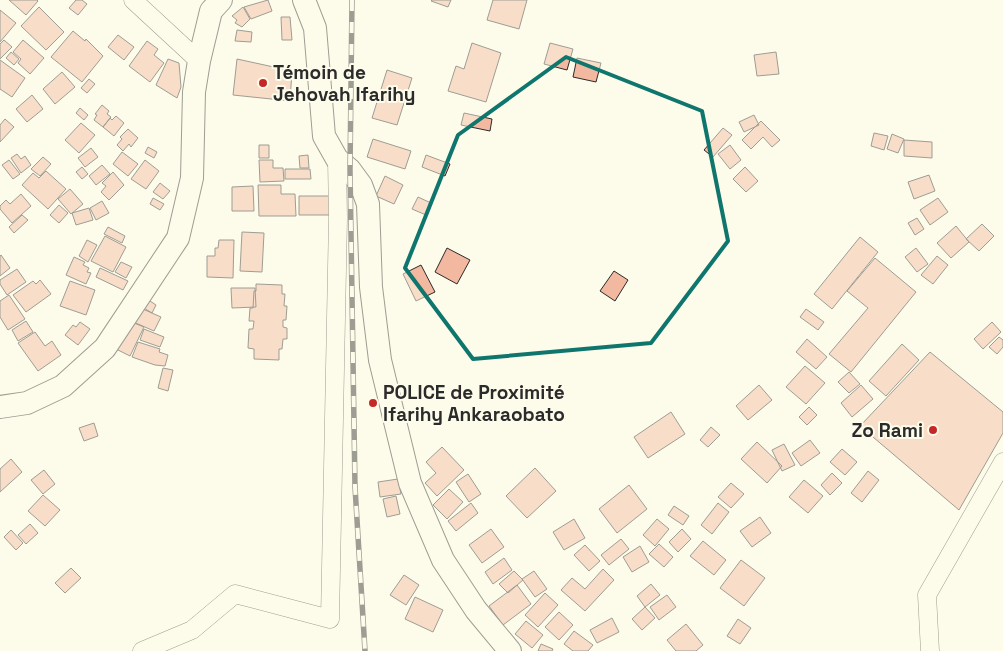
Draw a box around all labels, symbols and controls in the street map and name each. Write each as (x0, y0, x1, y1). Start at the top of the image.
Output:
place label: Témoin de Jehovah Ifarihy (273, 60, 416, 107)
marker: Témoin de Jehovah Ifarihy (257, 77, 269, 89)
place label: POLICE de Proximité Ifarihy Ankaraobato (383, 380, 565, 427)
marker: POLICE de Proximité Ifarihy Ankaraobato (367, 397, 379, 409)
place label: Zo Rami (851, 418, 923, 443)
marker: Zo Rami (927, 424, 939, 436)

